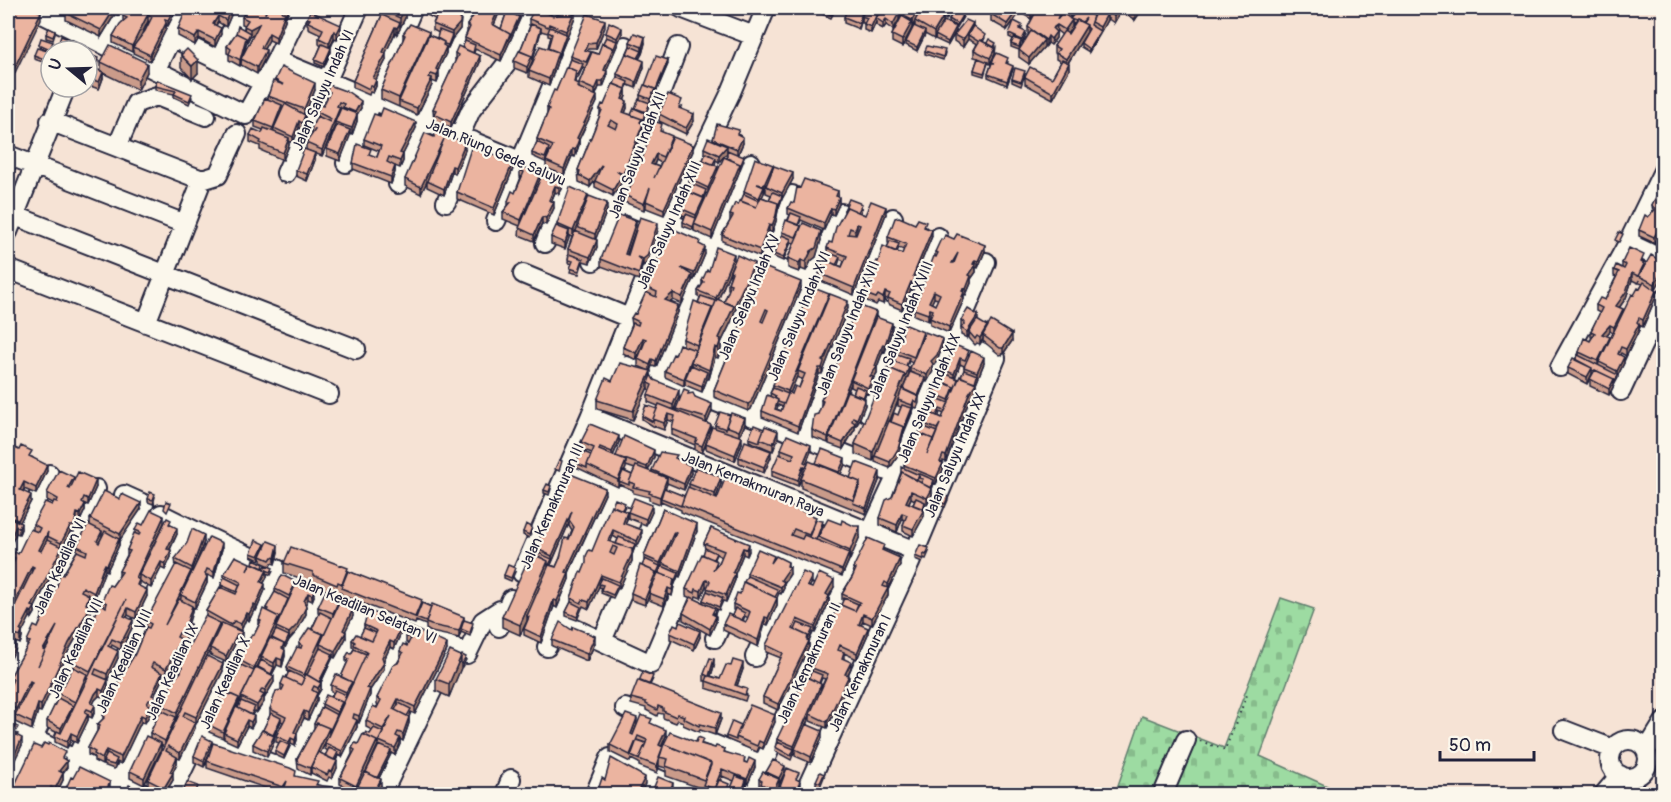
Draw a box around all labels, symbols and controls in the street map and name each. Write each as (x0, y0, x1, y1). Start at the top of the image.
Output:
street label: Jalan Saluyu Indah VI (288, 27, 359, 154)
north arrow (39, 39, 99, 99)
text: U (45, 56, 67, 73)
street label: Jalan Saluyu Indah XII (605, 89, 670, 221)
street label: Jalan Riung Gede Saluyu (423, 114, 569, 191)
street label: Jalan Saluyu Indah XIII (633, 158, 706, 292)
street label: Jalan Selayu Indah XV (714, 231, 785, 363)
street label: Jalan Saluyu Indah XVI (764, 248, 835, 384)
street label: Jalan Saluyu Indah XVII (813, 258, 884, 398)
street label: Jalan Saluyu Indah XVIII (865, 258, 938, 402)
street label: Jalan Saluyu Indah XIX (894, 331, 965, 466)
street label: Jalan Saluyu Indah XX (920, 390, 990, 521)
street label: Jalan Kemakmuran III (516, 440, 589, 572)
street label: Jalan Kemakmuran Raya (679, 447, 827, 522)
street label: Jalan Keadilan VI (30, 515, 91, 618)
street label: Jalan Keadilan Selatan VI (290, 570, 440, 648)
street label: Jalan Keadilan VII (45, 595, 108, 701)
street label: Jalan Kemakmuran II (773, 599, 846, 727)
street label: Jalan Keadilan VIII (92, 606, 157, 716)
street label: Jalan Kemakmuran I (825, 611, 896, 735)
street label: Jalan Keadilan IX (142, 621, 203, 723)
street label: Jalan Keadilan X (196, 634, 255, 732)
scale bar (1440, 724, 1534, 762)
text: 50 m (1449, 734, 1491, 757)

